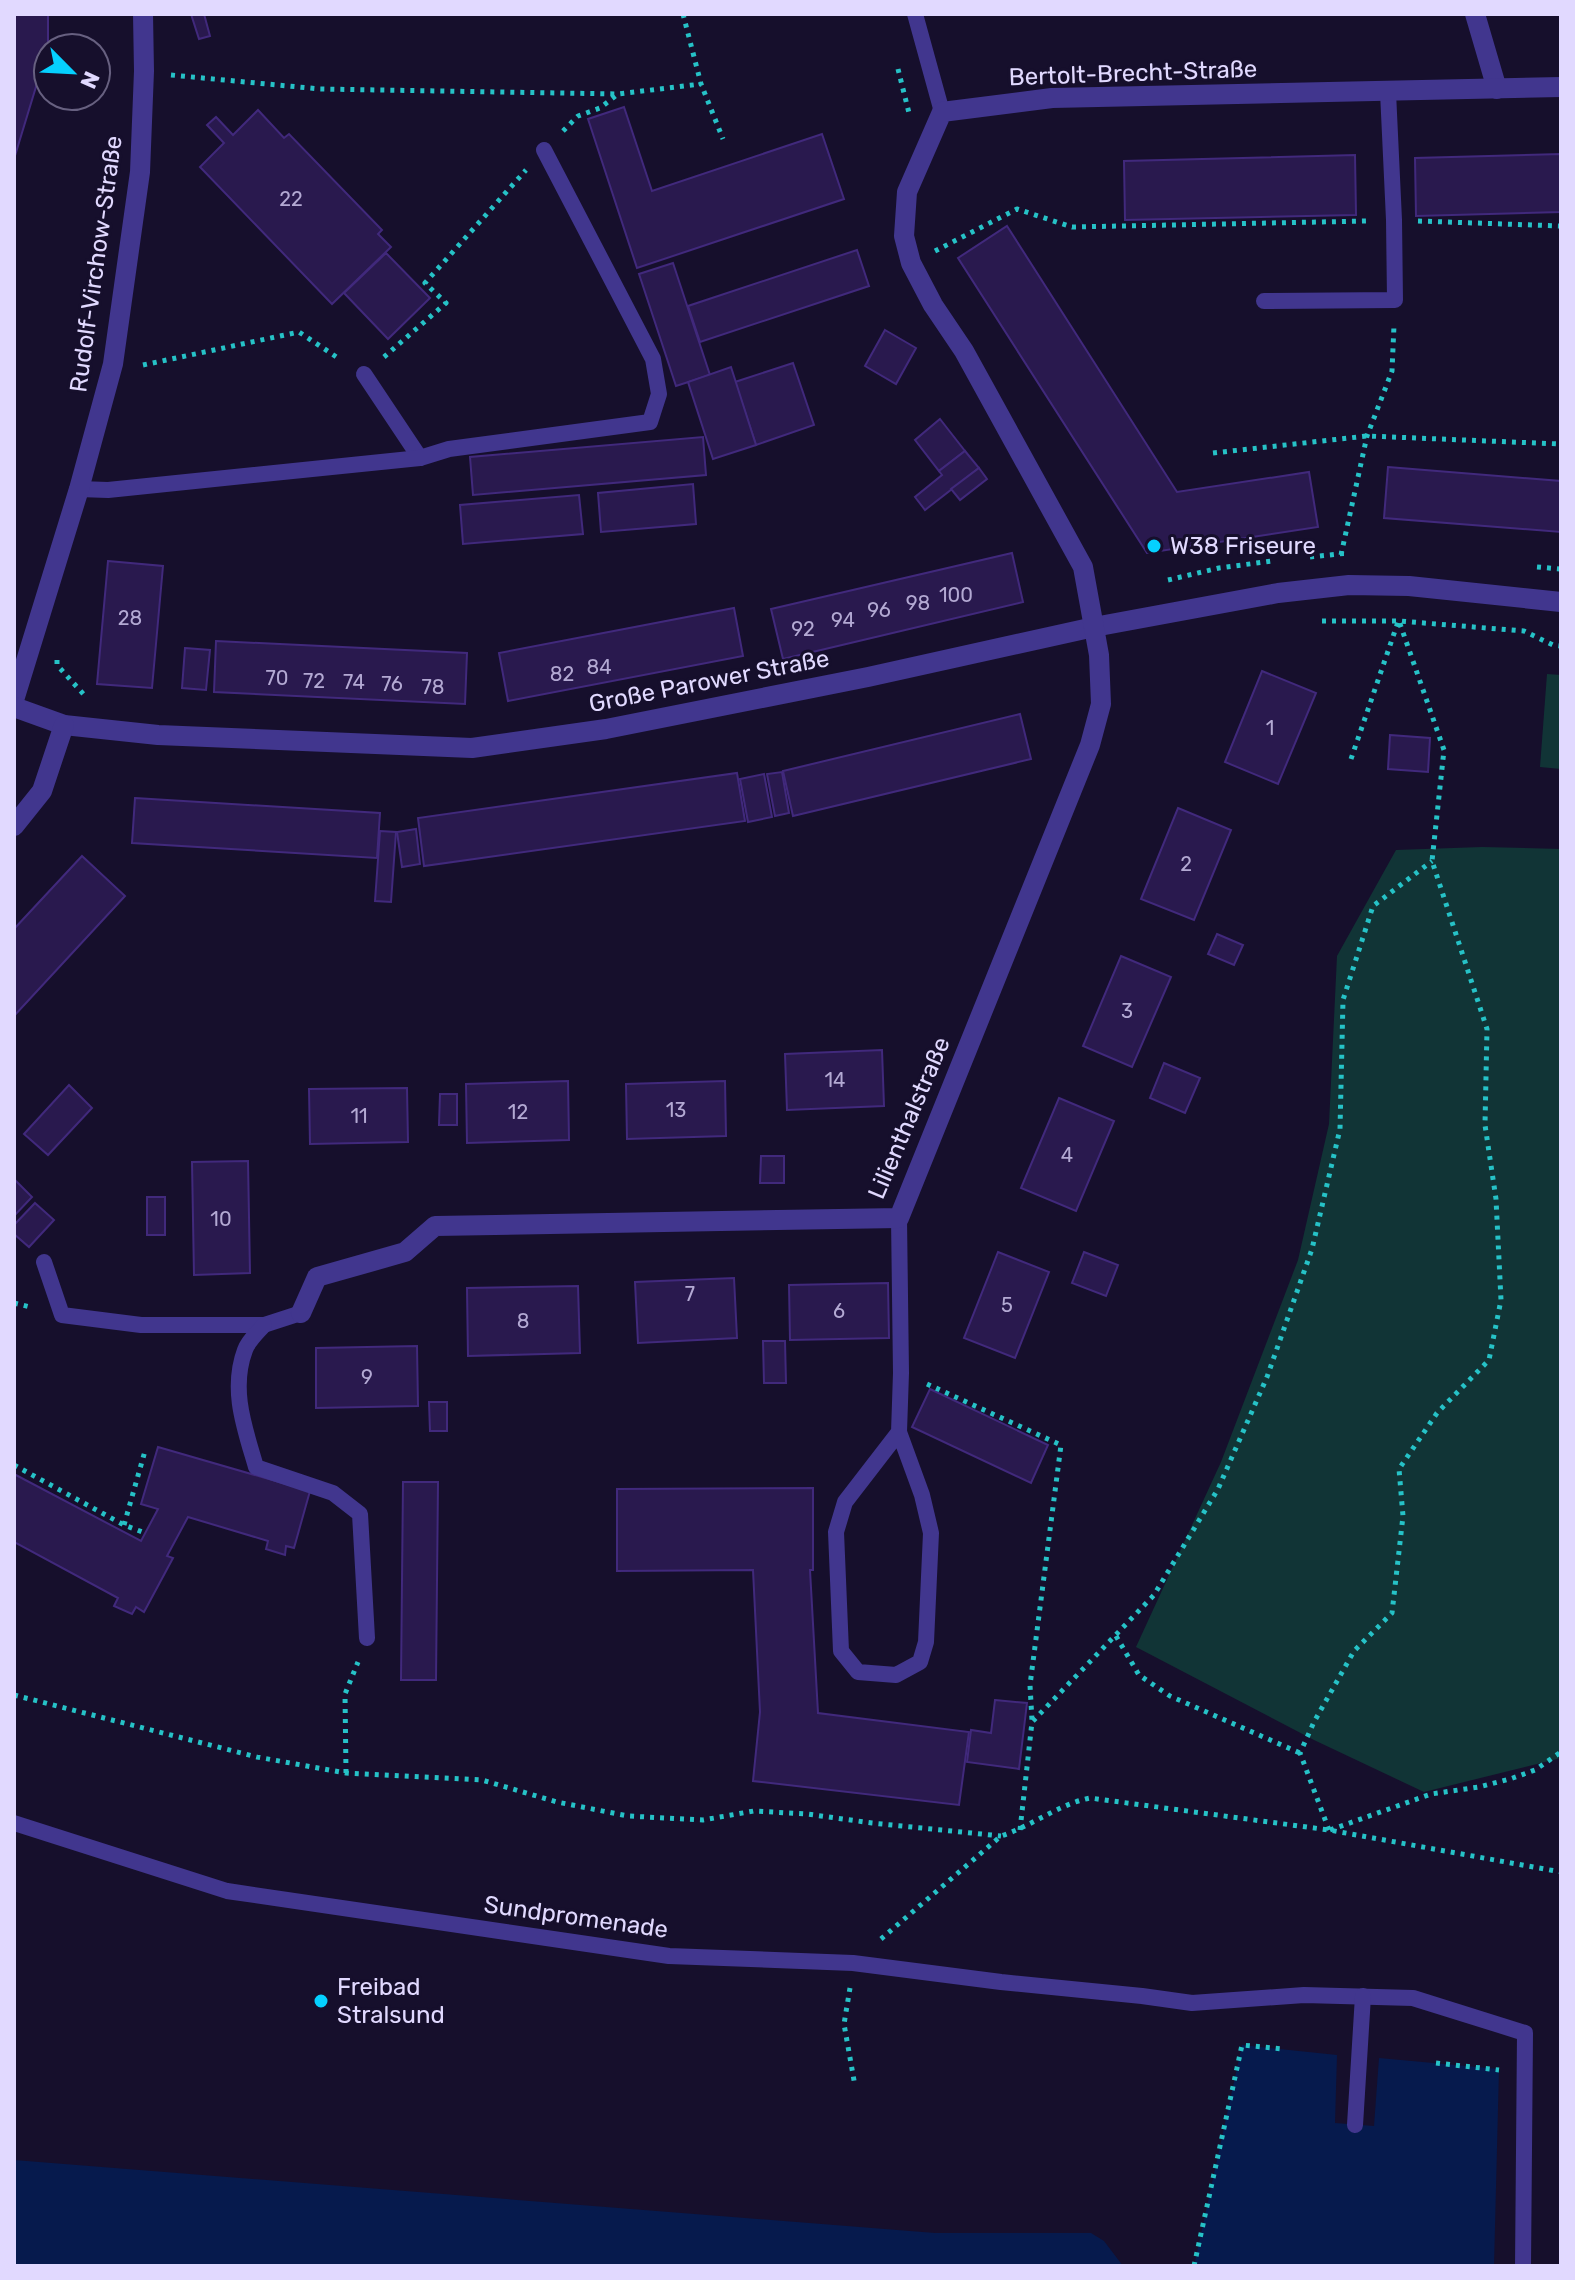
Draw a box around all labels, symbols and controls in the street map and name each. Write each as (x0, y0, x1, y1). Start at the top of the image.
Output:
north arrow (32, 32, 112, 112)
street label: Bertolt-Brecht-Straße (1008, 55, 1258, 91)
text: N (74, 67, 105, 93)
street label: Rudolf-Virchow-Straße (64, 134, 128, 394)
house number: 22 (279, 187, 303, 211)
place label: W38 Friseure (1170, 532, 1316, 560)
marker: W38 Friseure (1145, 537, 1163, 555)
house number: 100 (939, 583, 973, 607)
house number: 98 (906, 591, 930, 615)
house number: 96 (867, 598, 891, 622)
house number: 28 (118, 606, 142, 630)
house number: 94 (831, 608, 855, 632)
house number: 92 (791, 617, 815, 641)
street label: Große Parower Straße (587, 644, 831, 718)
house number: 84 (586, 655, 612, 679)
house number: 82 (550, 662, 574, 686)
house number: 70 (266, 666, 288, 690)
house number: 72 (303, 669, 325, 693)
house number: 74 (343, 670, 365, 694)
house number: 76 (381, 672, 403, 696)
house number: 78 (422, 675, 444, 699)
house number: 1 (1266, 716, 1274, 740)
house number: 2 (1180, 852, 1192, 876)
house number: 3 (1121, 999, 1133, 1023)
street label: Lilienthalstraße (862, 1033, 956, 1203)
house number: 14 (825, 1068, 845, 1092)
house number: 13 (666, 1098, 686, 1122)
house number: 12 (508, 1100, 528, 1124)
house number: 11 (350, 1104, 368, 1128)
house number: 4 (1061, 1143, 1073, 1167)
house number: 10 (210, 1207, 232, 1231)
house number: 7 (685, 1282, 695, 1306)
house number: 5 (1001, 1293, 1013, 1317)
house number: 6 (833, 1299, 845, 1323)
house number: 8 (517, 1309, 529, 1333)
house number: 9 (361, 1365, 373, 1389)
street label: Sundpromenade (482, 1890, 670, 1944)
place label: Freibad Stralsund (337, 1973, 445, 2029)
marker: Freibad Stralsund (312, 1992, 330, 2010)

